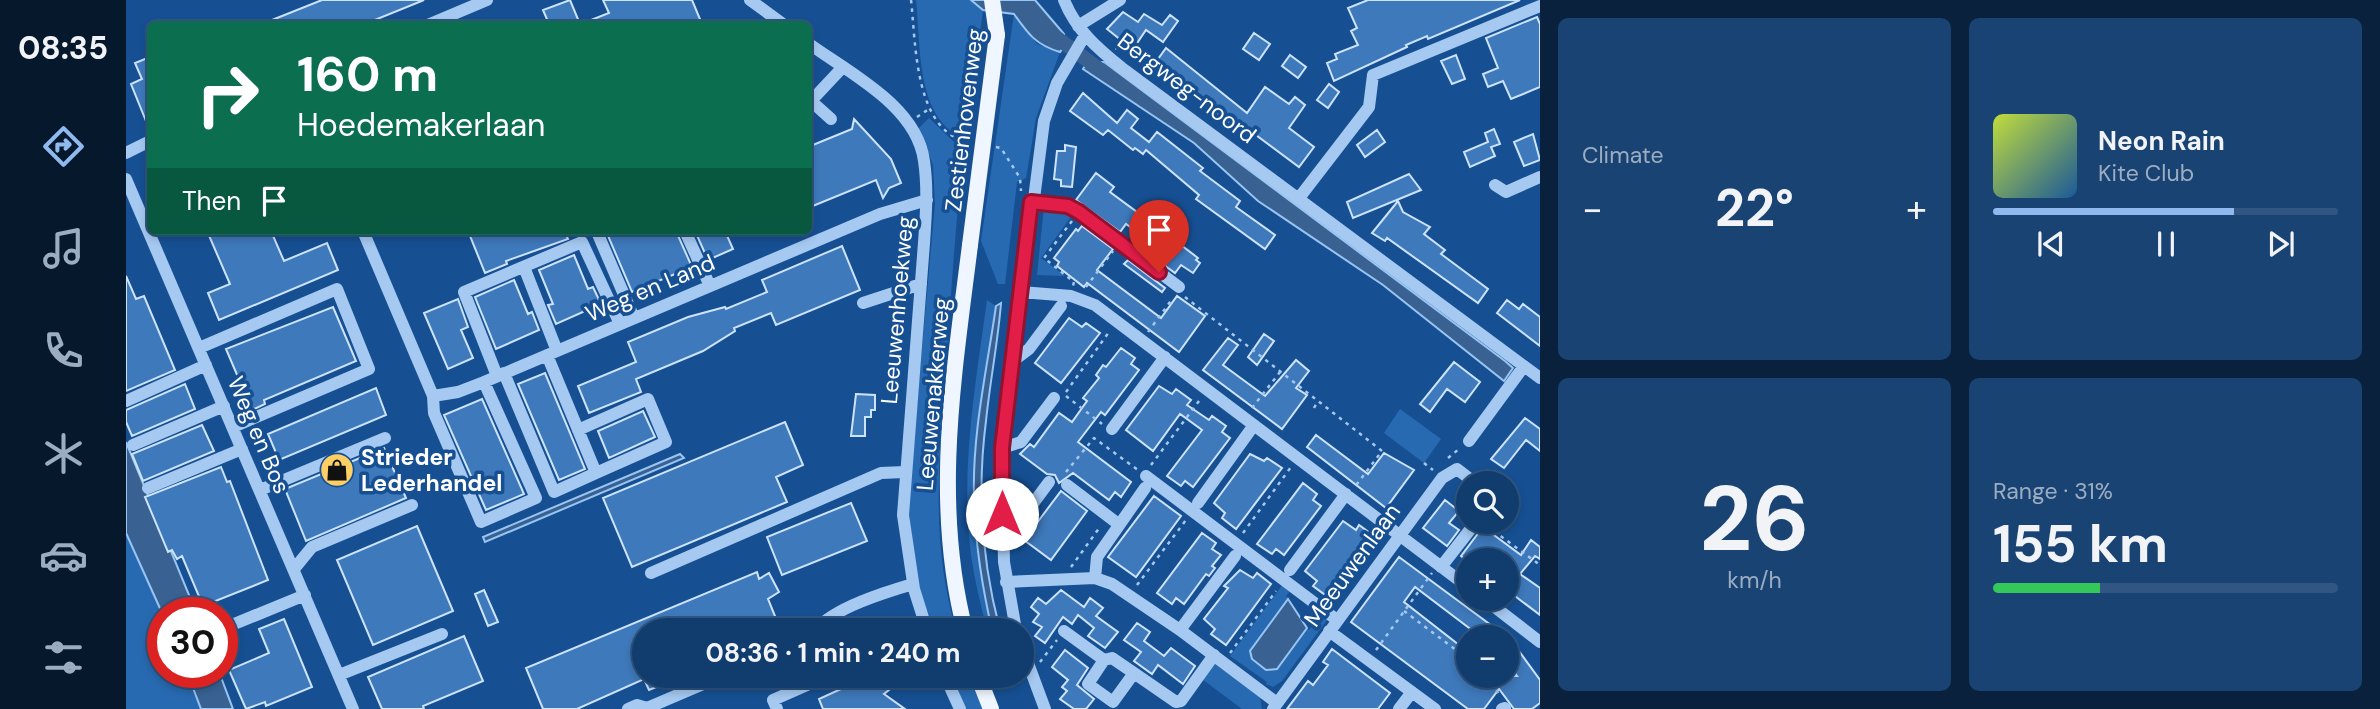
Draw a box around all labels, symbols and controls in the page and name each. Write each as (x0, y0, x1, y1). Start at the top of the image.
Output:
street label: Bergweg-noord (1112, 26, 1262, 150)
text: 08:35 (18, 27, 108, 69)
street label: Zestienhovenweg (938, 27, 990, 213)
text: 160 m (297, 42, 438, 106)
icon: right (182, 49, 273, 140)
text: Hoedemakerlaan (297, 104, 545, 146)
icon: directions (39, 122, 88, 171)
text: Neon Rain (2098, 124, 2225, 158)
text: Climate (1582, 140, 1664, 170)
text: Kite Club (2098, 158, 2194, 188)
text: 22° (1715, 174, 1794, 242)
icon: arrive (255, 182, 293, 220)
text: Then (182, 184, 241, 218)
text: − (1582, 184, 1603, 234)
text: + (1906, 184, 1927, 234)
pin (1129, 200, 1189, 272)
icon: arrive (1140, 211, 1178, 249)
street label: Leeuwenhoekweg (874, 215, 920, 405)
icon: music (39, 224, 88, 273)
icon: previous (2032, 225, 2070, 263)
icon: pause (2147, 225, 2185, 263)
icon: next (2262, 225, 2300, 263)
street label: Weg en Land (581, 247, 719, 329)
street label: Leeuwenakkerweg (910, 296, 956, 492)
icon: phone (39, 326, 88, 375)
street label: Weg en Bos (221, 372, 297, 498)
icon: climate (39, 429, 88, 478)
place label: Strieder Lederhandel (361, 442, 502, 498)
shop icon: Strieder Lederhandel (318, 451, 356, 489)
text: 26 (1699, 460, 1810, 578)
map controls (1456, 471, 1519, 688)
button: search (1456, 471, 1519, 534)
text: Range · 31% (1993, 476, 2113, 506)
position arrow (965, 477, 1039, 551)
street label: Meeuwenlaan (1297, 497, 1407, 633)
text: 155 km (1993, 510, 2168, 578)
icon: car (39, 531, 88, 580)
button: + (1456, 548, 1519, 611)
text: km/h (1727, 565, 1782, 595)
speed limit sign: 30 (147, 597, 238, 688)
button: − (1456, 625, 1519, 688)
icon: filters (39, 633, 88, 682)
text: 08:36 · 1 min · 240 m (706, 636, 960, 670)

